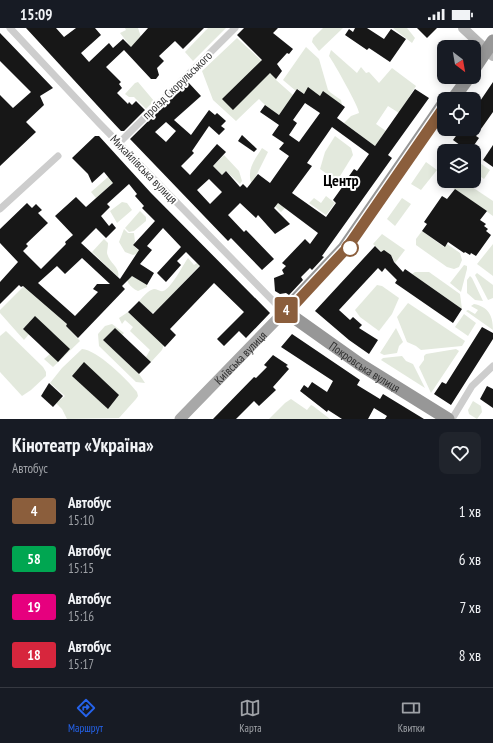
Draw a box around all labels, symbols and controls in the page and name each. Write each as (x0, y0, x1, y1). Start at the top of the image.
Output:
text: 15:09 (20, 5, 52, 24)
north arrow (437, 40, 481, 84)
map controls (437, 40, 481, 188)
street label: проїзд Скорульського (139, 48, 215, 122)
button: locate (437, 92, 481, 136)
street label: Михайлівська вулиця (107, 131, 181, 207)
button: layers (437, 144, 481, 188)
district label: Центр (323, 170, 359, 190)
unlabelled marker (341, 239, 359, 257)
line badge: 4 (273, 297, 299, 323)
text: 4 (283, 301, 289, 319)
street label: Київська вулиця (211, 327, 270, 387)
street label: Покровська вулиця (327, 338, 404, 395)
button: heart (439, 432, 481, 474)
text: Кінотеатр «Україна» (12, 433, 154, 457)
text: Автобус (12, 460, 48, 477)
text: Автобус (68, 493, 111, 512)
text: 4 (31, 502, 37, 520)
text: 1 хв (459, 502, 481, 521)
text: 15:10 (68, 512, 94, 529)
text: Автобус (68, 541, 111, 560)
text: 58 (27, 550, 41, 568)
text: 6 хв (459, 550, 481, 569)
text: 15:15 (68, 560, 94, 577)
text: Автобус (68, 589, 111, 608)
text: 19 (27, 598, 41, 616)
text: 7 хв (459, 598, 481, 617)
text: 15:16 (68, 608, 94, 625)
text: Автобус (68, 637, 111, 656)
text: 18 (27, 646, 41, 664)
text: 8 хв (459, 646, 481, 665)
text: 15:17 (68, 656, 94, 673)
tab: Маршрут (68, 697, 103, 735)
tab: Карта (239, 697, 262, 735)
tab: Квитки (398, 697, 425, 735)

